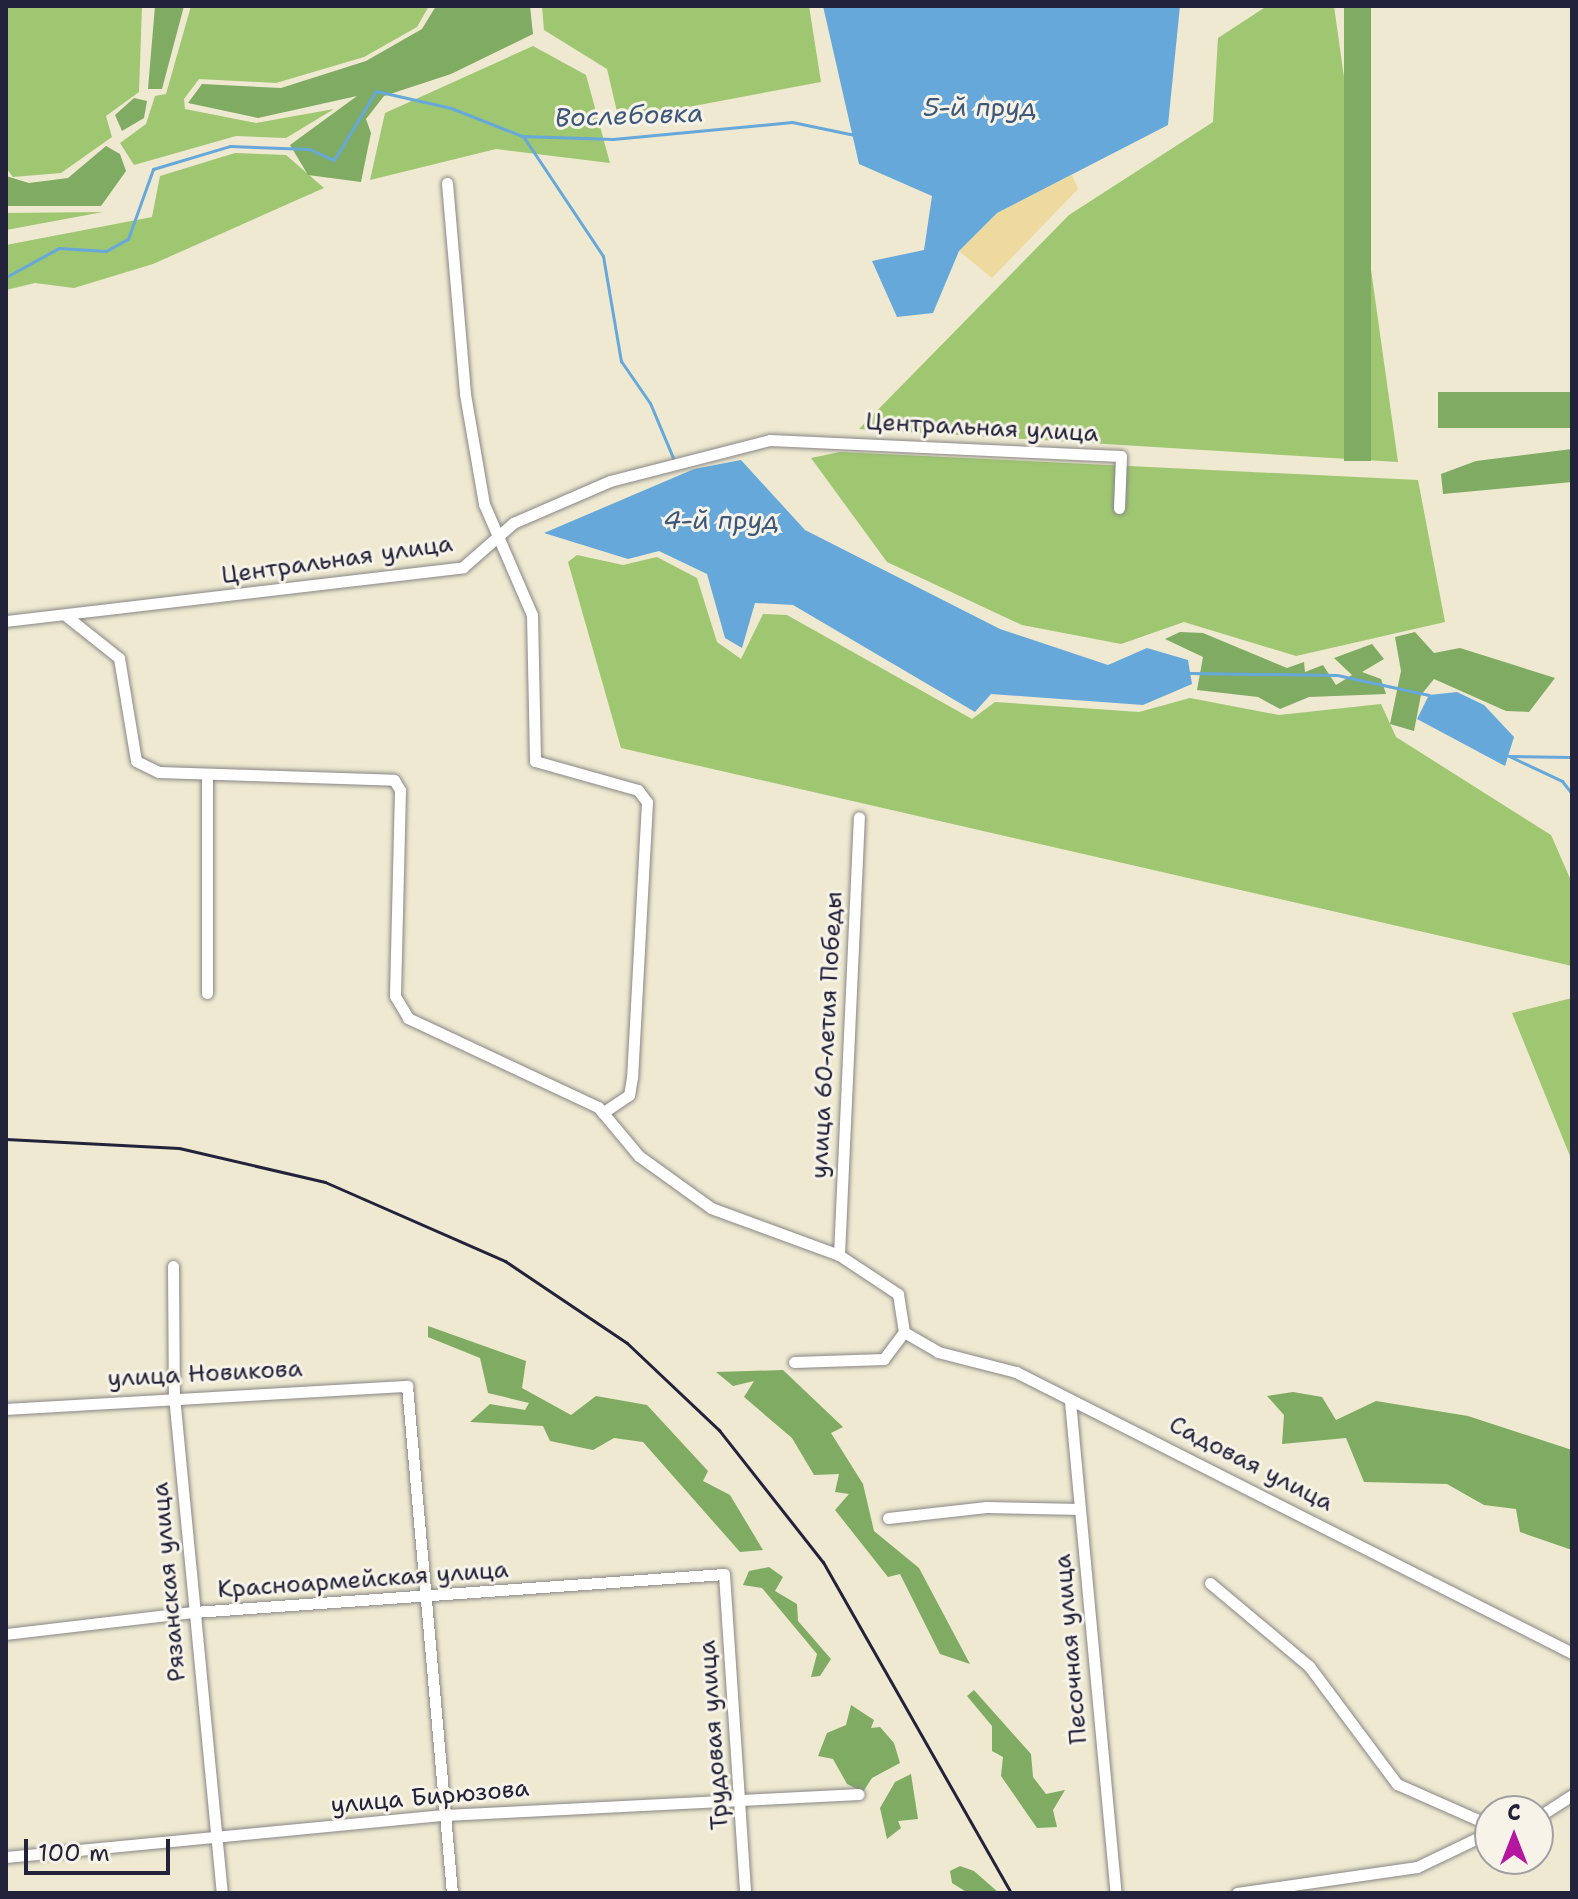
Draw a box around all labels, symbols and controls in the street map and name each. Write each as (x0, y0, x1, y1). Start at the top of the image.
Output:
water label: 5-й пруд (923, 91, 1037, 123)
water label: Вослебовка (554, 97, 704, 133)
street label: Центральная улица (865, 408, 1099, 448)
water label: 4-й пруд (663, 504, 779, 536)
street label: Центральная улица (219, 529, 455, 591)
street label: улица 60-летия Победы (805, 891, 849, 1179)
street label: улица Новикова (107, 1355, 303, 1393)
street label: Садовая улица (1164, 1410, 1338, 1518)
street label: Рязанская улица (146, 1481, 192, 1683)
street label: Песочная улица (1048, 1553, 1094, 1745)
street label: Красноармейская улица (216, 1555, 510, 1605)
street label: Трудовая улица (693, 1639, 735, 1831)
street label: улица Бирюзова (330, 1774, 530, 1820)
north arrow (1474, 1795, 1554, 1875)
text: С (1507, 1798, 1521, 1827)
scale bar (28, 1823, 174, 1873)
text: 100 m (38, 1837, 110, 1869)

